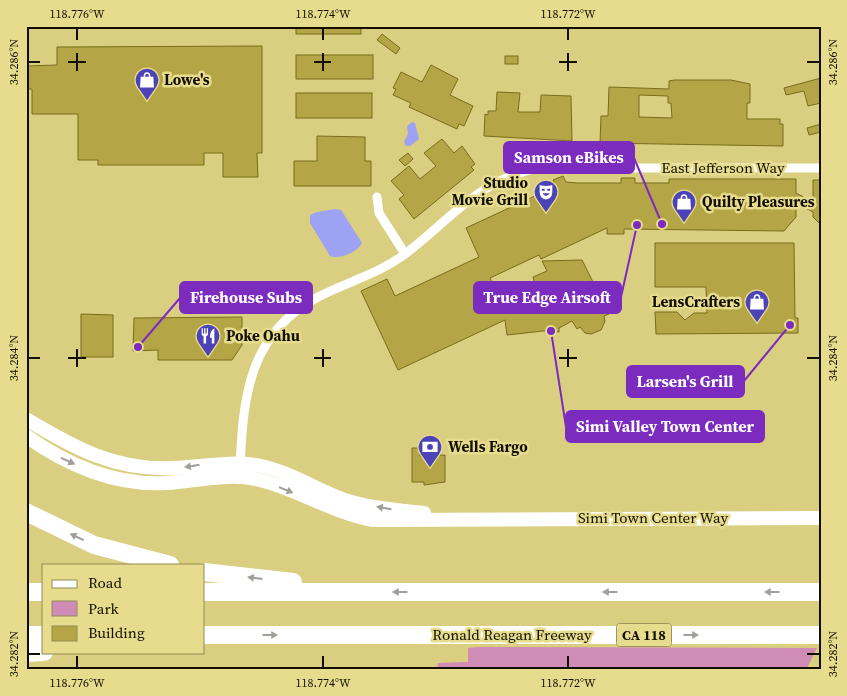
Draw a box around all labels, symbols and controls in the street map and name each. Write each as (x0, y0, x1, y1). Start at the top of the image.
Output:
text: 118.776°W (49, 6, 105, 22)
text: 118.774°W (295, 6, 351, 22)
text: 118.772°W (540, 6, 596, 22)
text: 34.286°N (6, 39, 22, 85)
text: 34.286°N (825, 39, 841, 85)
shop icon: Lowe's (134, 67, 160, 101)
place label: Lowe's (164, 69, 210, 90)
callout: Samson eBikes (504, 142, 634, 173)
text: Samson eBikes (514, 146, 624, 168)
street label: East Jefferson Way (661, 157, 785, 178)
place label: Studio Movie Grill (451, 172, 529, 210)
theatre icon: Studio Movie Grill (533, 179, 559, 213)
shop icon: Quilty Pleasures (671, 189, 697, 223)
place label: Quilty Pleasures (702, 191, 815, 212)
callout: Firehouse Subs (180, 282, 312, 313)
callout: True Edge Airsoft (474, 282, 621, 313)
text: Firehouse Subs (190, 286, 302, 308)
text: True Edge Airsoft (483, 286, 612, 308)
shop icon: LensCrafters (744, 289, 770, 323)
place label: LensCrafters (652, 291, 740, 312)
restaurant icon: Poke Oahu (195, 323, 221, 357)
place label: Poke Oahu (226, 325, 300, 346)
text: 34.284°N (6, 335, 22, 381)
text: 34.284°N (825, 335, 841, 381)
callout: Larsen's Grill (627, 366, 744, 397)
text: Larsen's Grill (637, 370, 733, 392)
callout: Simi Valley Town Center (566, 411, 764, 442)
text: Simi Valley Town Center (576, 415, 754, 437)
bank icon: Wells Fargo (417, 434, 443, 468)
place label: Wells Fargo (448, 436, 528, 457)
one-way arrow (61, 458, 75, 466)
one-way arrow (183, 462, 199, 470)
one-way arrow (279, 486, 294, 494)
one-way arrow (375, 504, 391, 512)
street label: Simi Town Center Way (578, 507, 728, 528)
one-way arrow (70, 533, 84, 541)
legend (42, 564, 205, 654)
text: Road (88, 572, 122, 593)
one-way arrow (246, 574, 262, 582)
one-way arrow (391, 588, 407, 596)
one-way arrow (601, 588, 617, 596)
one-way arrow (764, 588, 780, 596)
text: Park (88, 598, 120, 619)
text: Building (88, 622, 145, 643)
street label: Ronald Reagan Freeway (432, 624, 592, 645)
road number: CA 118 (616, 624, 672, 646)
text: 34.282°N (6, 631, 22, 677)
one-way arrow (262, 631, 278, 639)
one-way arrow (683, 631, 699, 639)
text: 34.282°N (825, 631, 841, 677)
text: 118.776°W (49, 675, 105, 691)
text: 118.774°W (295, 675, 351, 691)
text: 118.772°W (540, 675, 596, 691)

